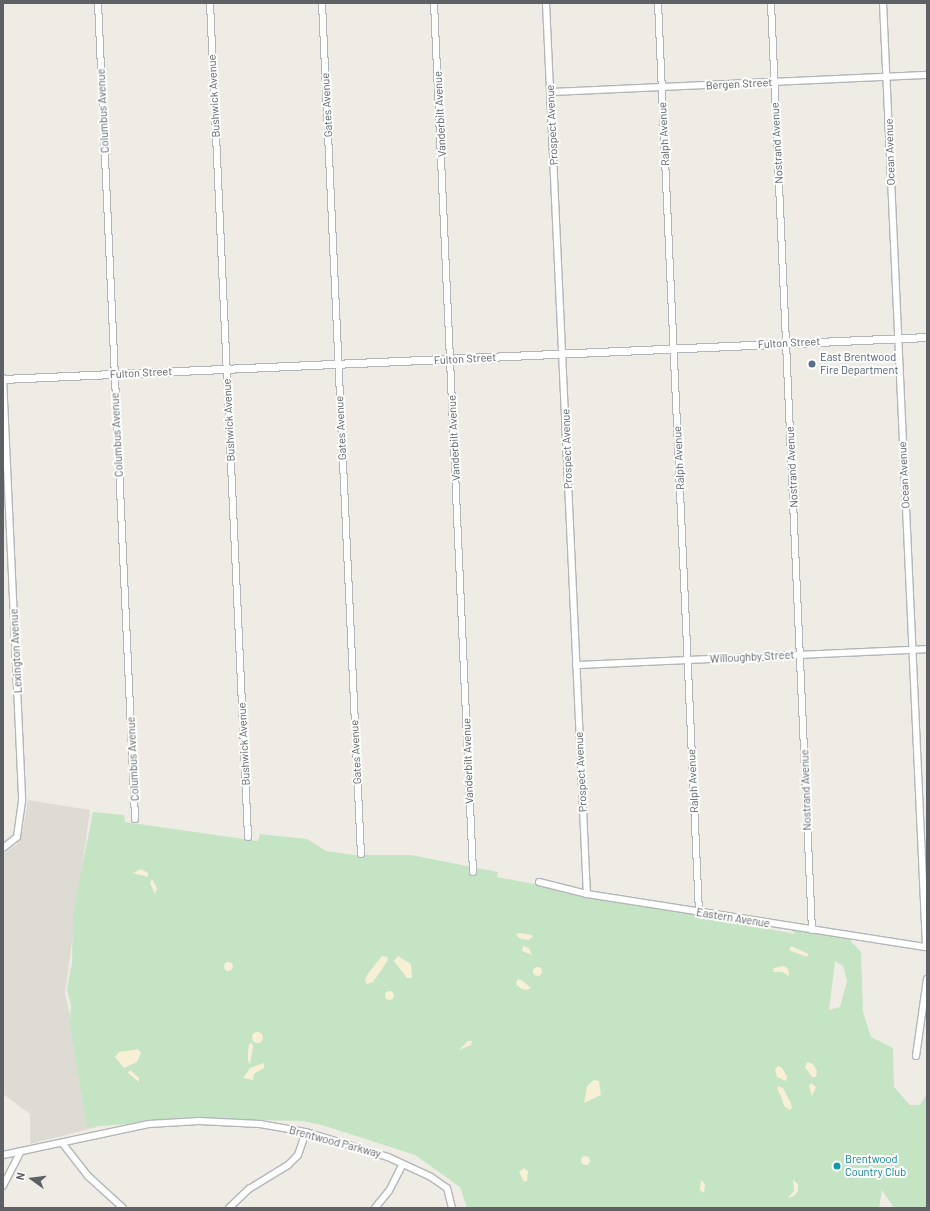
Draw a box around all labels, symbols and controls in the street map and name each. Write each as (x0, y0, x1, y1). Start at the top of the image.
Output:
street label: Bushwick Avenue (205, 54, 223, 138)
street label: Columbus Avenue (94, 68, 112, 154)
street label: Vanderbilt Avenue (431, 71, 449, 157)
street label: Gates Avenue (319, 73, 335, 137)
street label: Bergen Street (705, 76, 773, 92)
street label: Prospect Avenue (543, 84, 561, 166)
street label: Ralph Avenue (656, 102, 672, 166)
street label: Nostrand Avenue (768, 102, 786, 184)
street label: Ocean Avenue (882, 118, 898, 186)
street label: Fulton Street (757, 335, 821, 351)
street label: Fulton Street (433, 351, 497, 367)
place label: East Brentwood Fire Department (820, 351, 898, 377)
marker: East Brentwood Fire Department (807, 359, 817, 369)
street label: Fulton Street (109, 365, 173, 381)
street label: Bushwick Avenue (220, 378, 238, 462)
street label: Columbus Avenue (108, 392, 126, 478)
street label: Vanderbilt Avenue (445, 395, 463, 481)
street label: Gates Avenue (333, 396, 349, 460)
street label: Prospect Avenue (559, 409, 575, 489)
street label: Ralph Avenue (671, 426, 687, 490)
street label: Nostrand Avenue (783, 426, 801, 508)
street label: Ocean Avenue (896, 441, 912, 509)
street label: Lexington Avenue (7, 608, 25, 694)
street label: Willoughby Street (709, 648, 795, 666)
street label: Bushwick Avenue (235, 702, 253, 786)
street label: Columbus Avenue (124, 716, 142, 802)
street label: Vanderbilt Avenue (460, 718, 476, 804)
street label: Gates Avenue (348, 720, 364, 784)
street label: Prospect Avenue (572, 731, 590, 813)
street label: Ralph Avenue (685, 749, 701, 813)
street label: Nostrand Avenue (798, 749, 814, 831)
street label: Eastern Avenue (695, 906, 771, 930)
street label: Brentwood Parkway (288, 1123, 382, 1161)
place label: Brentwood Country Club (845, 1153, 906, 1179)
north arrow (12, 1159, 52, 1199)
marker: Brentwood Country Club (832, 1161, 842, 1171)
text: N (13, 1171, 27, 1181)

